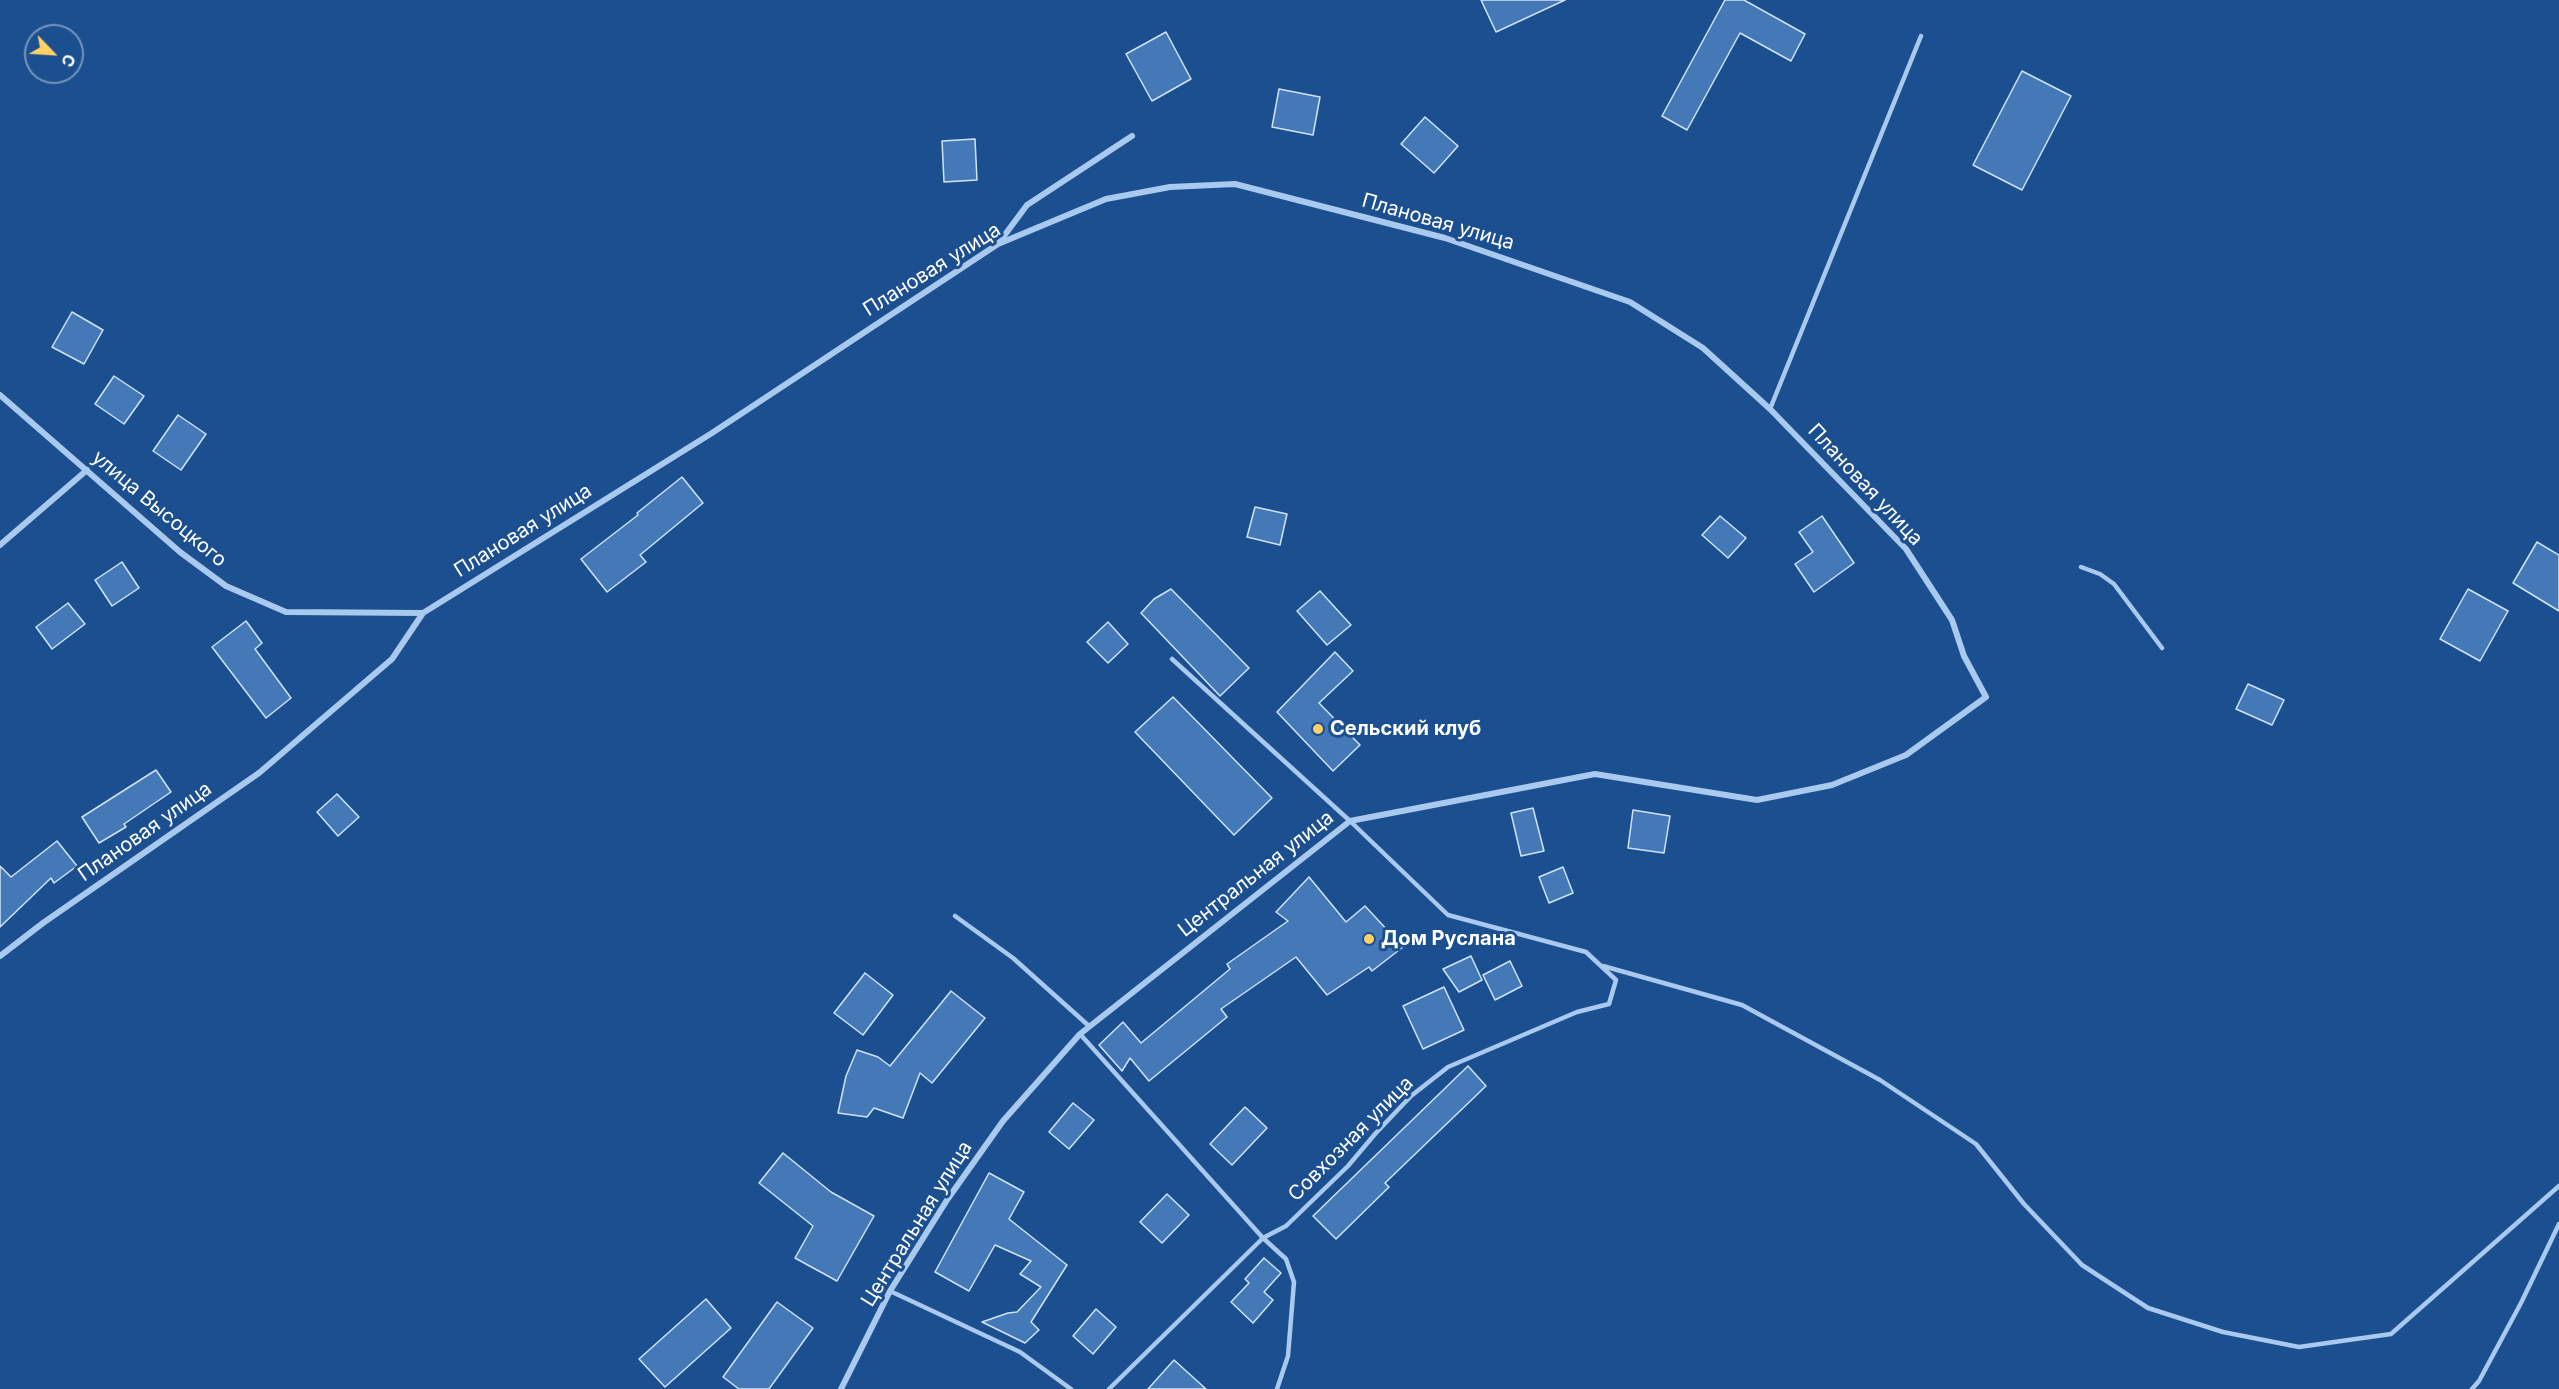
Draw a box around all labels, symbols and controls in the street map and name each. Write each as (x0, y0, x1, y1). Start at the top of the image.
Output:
north arrow (24, 24, 84, 84)
text: С (57, 51, 80, 70)
street label: Плановая улица (1359, 189, 1517, 255)
street label: Плановая улица (859, 218, 1005, 322)
street label: Плановая улица (1803, 419, 1927, 551)
street label: улица Высоцкого (87, 446, 231, 572)
street label: Плановая улица (450, 479, 596, 583)
place label: Сельский клуб (1330, 717, 1481, 741)
marker: Сельский клуб (1311, 722, 1325, 736)
street label: Плановая улица (74, 777, 216, 887)
street label: Центральная улица (1174, 806, 1338, 942)
place label: Дом Руслана (1381, 927, 1516, 951)
marker: Дом Руслана (1362, 932, 1376, 946)
street label: Совхозная улица (1284, 1072, 1418, 1206)
street label: Центральная улица (856, 1137, 978, 1311)

